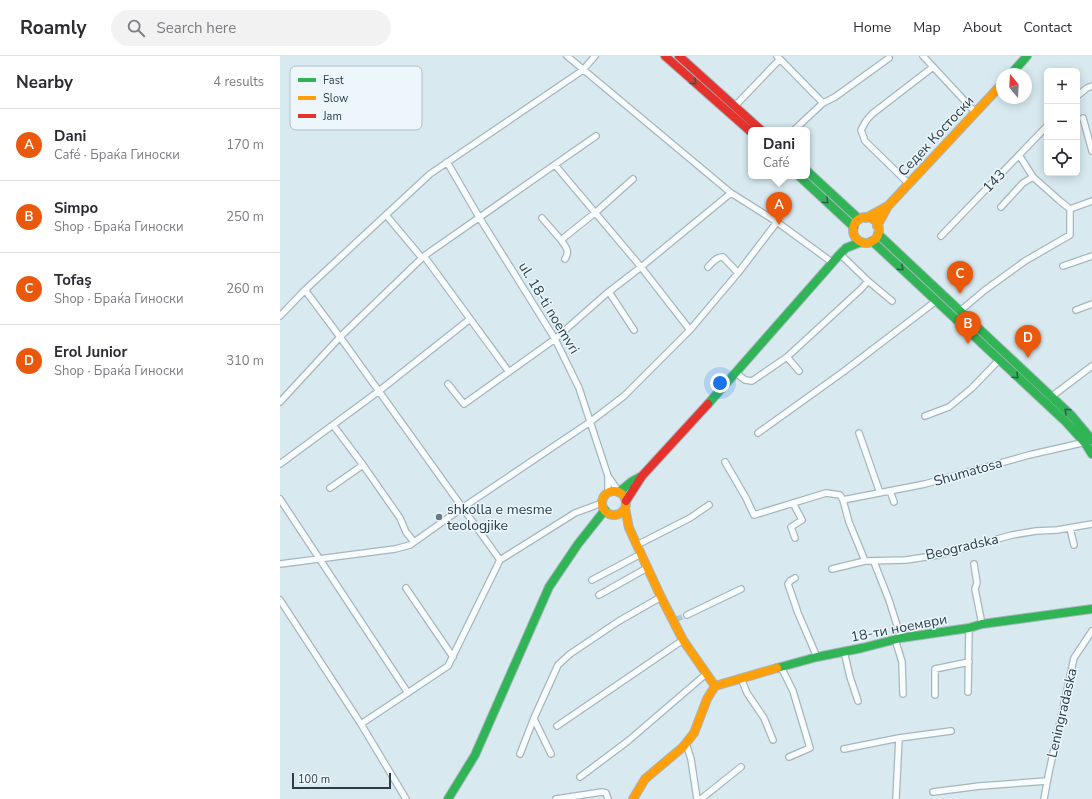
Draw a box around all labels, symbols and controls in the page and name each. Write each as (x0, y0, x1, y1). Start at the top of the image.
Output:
search box (111, 10, 391, 46)
text: Roamly (20, 15, 87, 41)
icon: search (125, 17, 147, 39)
text: Search here (157, 18, 236, 38)
text: Home (853, 18, 891, 37)
text: Map (913, 18, 941, 37)
text: About (963, 18, 1002, 37)
text: Contact (1024, 18, 1072, 37)
legend (290, 66, 422, 130)
north arrow (996, 68, 1032, 104)
map controls (1044, 68, 1080, 176)
button: + (1044, 68, 1080, 104)
text: Nearby (16, 71, 73, 94)
text: 4 results (213, 73, 264, 91)
text: Fast (323, 73, 344, 88)
one-way arrow (690, 77, 697, 84)
text: Slow (323, 91, 348, 106)
street label: Седек Костоски (894, 92, 978, 180)
button: − (1044, 104, 1080, 140)
text: Jam (322, 109, 342, 124)
text: Dani (54, 126, 86, 146)
popup (748, 127, 810, 179)
text: Dani (763, 134, 795, 154)
text: A (24, 136, 34, 154)
text: 170 m (226, 136, 264, 154)
button: locate (1044, 140, 1080, 176)
text: Café · Браќа Гиноски (54, 146, 180, 164)
text: Café (763, 154, 789, 172)
street label: 143 (978, 165, 1010, 197)
pin: A (766, 192, 792, 225)
one-way arrow (821, 197, 829, 204)
text: Simpo (54, 198, 98, 218)
text: B (25, 208, 33, 226)
text: 250 m (226, 208, 264, 226)
text: Shop · Браќа Гиноски (54, 218, 183, 236)
street label: ul. 18-ti noemvri (514, 259, 584, 357)
pin: C (947, 261, 973, 294)
one-way arrow (896, 263, 904, 271)
text: Tofaş (54, 270, 92, 290)
text: C (25, 280, 33, 298)
text: 260 m (226, 280, 264, 298)
text: Shop · Браќа Гиноски (54, 290, 183, 308)
pin: B (955, 311, 981, 344)
pin: D (1015, 325, 1041, 358)
text: Erol Junior (54, 342, 127, 362)
text: D (24, 352, 34, 370)
text: 310 m (226, 352, 264, 370)
text: Shop · Браќа Гиноски (54, 362, 183, 380)
one-way arrow (1011, 371, 1019, 378)
your location (710, 373, 730, 393)
one-way arrow (1064, 409, 1071, 416)
street label: Shumatosa (931, 453, 1005, 491)
place label: shkolla e mesme teologjike (447, 500, 552, 535)
marker: shkolla e mesme teologjike (434, 512, 444, 522)
street label: Beogradska (924, 529, 1000, 565)
street label: 18-ти ноември (849, 609, 949, 647)
street label: Leningradaska (1042, 666, 1082, 760)
scale bar (292, 771, 391, 790)
text: 100 m (298, 772, 330, 787)

